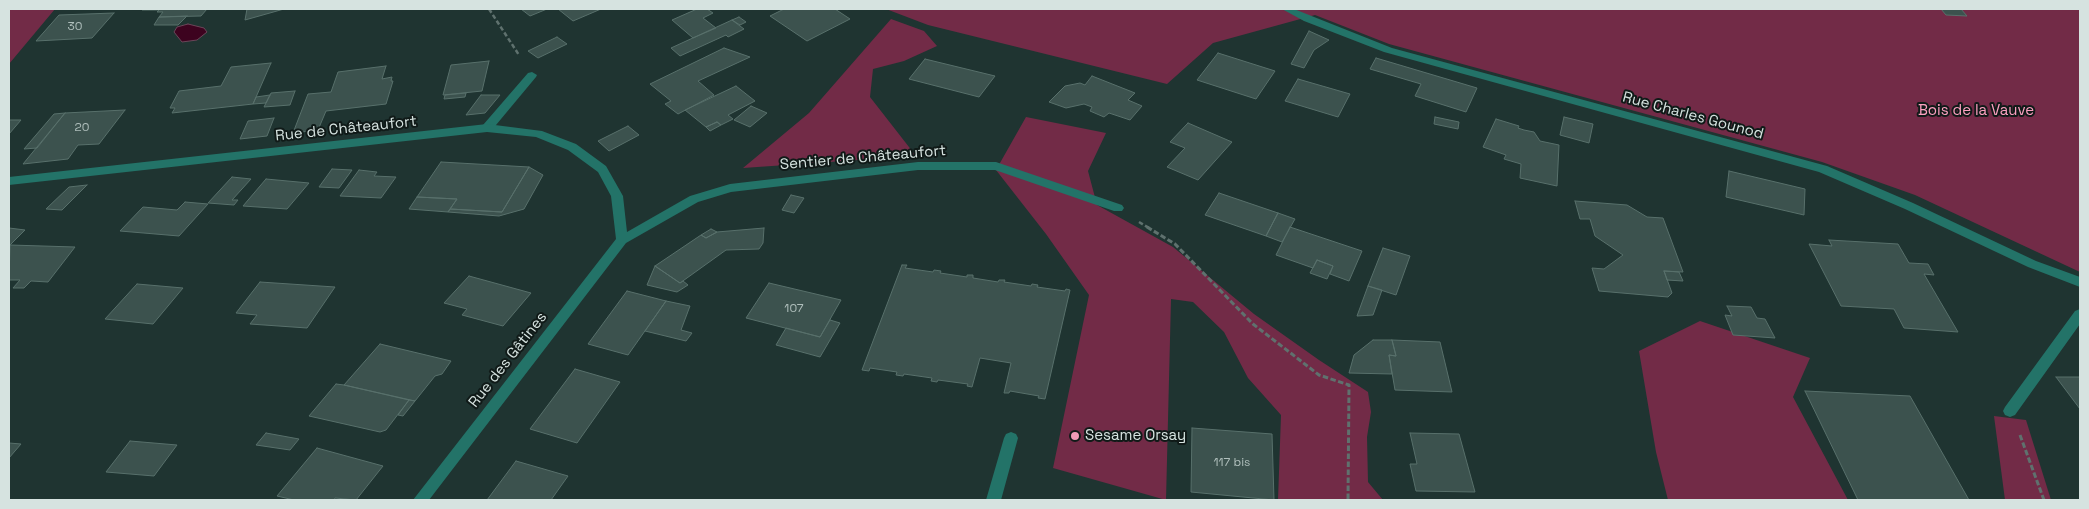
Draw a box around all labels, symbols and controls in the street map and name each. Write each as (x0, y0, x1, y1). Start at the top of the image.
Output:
house number: 30 (68, 20, 82, 34)
street label: Rue Charles Gounod (1621, 89, 1765, 143)
park label: Bois de la Vauve (1918, 102, 2034, 120)
street label: Rue de Châteaufort (274, 113, 418, 145)
house number: 20 (75, 121, 89, 135)
street label: Sentier de Châteaufort (779, 142, 947, 174)
house number: 107 (784, 302, 804, 316)
street label: Rue des Gâtines (465, 309, 551, 411)
place label: Sesame Orsay (1085, 427, 1186, 445)
marker: Sesame Orsay (1069, 430, 1081, 442)
house number: 117 bis (1214, 456, 1250, 470)

